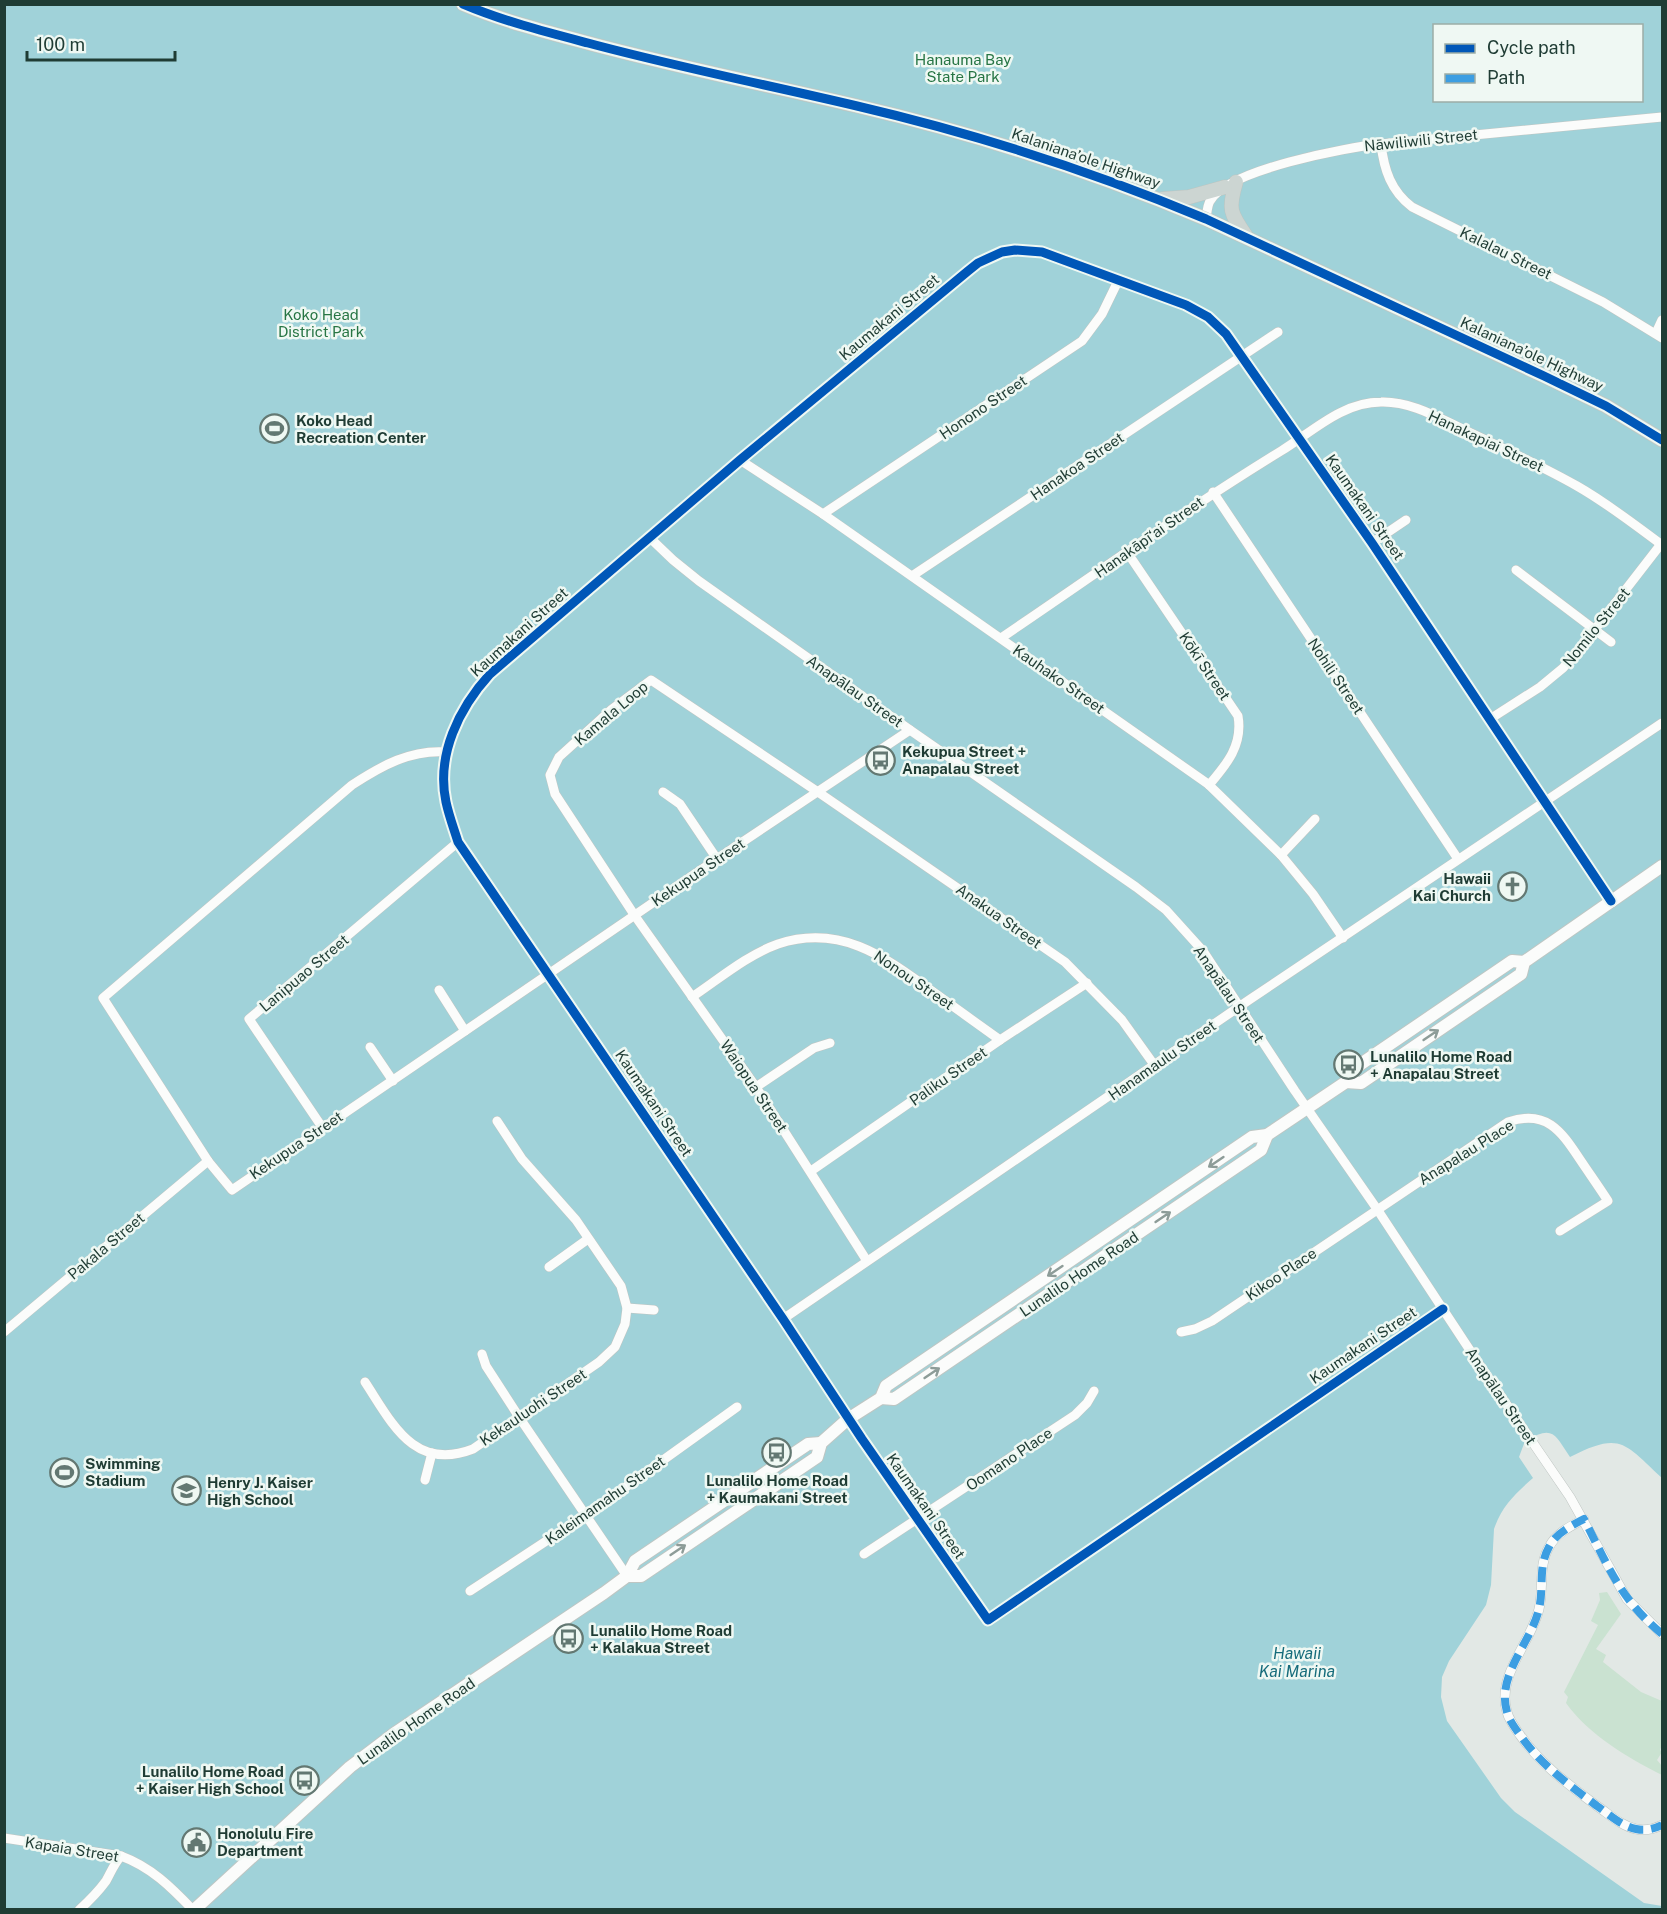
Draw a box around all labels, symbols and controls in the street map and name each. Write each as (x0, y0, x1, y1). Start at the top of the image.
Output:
scale bar (27, 24, 176, 62)
legend (1433, 24, 1643, 102)
text: 100 m (36, 34, 85, 55)
text: Cycle path (1487, 37, 1576, 58)
park label: Hanauma Bay State Park (915, 51, 1011, 85)
text: Path (1487, 67, 1525, 88)
street label: Kalaniana’ole Highway (1009, 125, 1163, 191)
street label: Nāwiliwili Street (1363, 126, 1479, 154)
street label: Kalalau Street (1457, 223, 1555, 283)
street label: Kaumakani Street (836, 270, 942, 364)
park label: Koko Head District Park (278, 306, 364, 340)
street label: Kalaniana’ole Highway (1458, 313, 1606, 395)
street label: Honono Street (936, 371, 1030, 442)
street label: Hanakapiai Street (1426, 407, 1547, 475)
place label: Koko Head Recreation Center (296, 412, 426, 446)
sports icon: Koko Head Recreation Center (259, 413, 291, 445)
street label: Hanakoa Street (1027, 428, 1127, 503)
street label: Kaumakani Street (1322, 451, 1408, 563)
street label: Hanakāpī‘ai Street (1091, 493, 1207, 581)
street label: Kaumakani Street (467, 584, 571, 680)
street label: Nomilo Street (1559, 584, 1633, 670)
street label: Kōkī Street (1176, 629, 1234, 703)
street label: Nohili Street (1304, 635, 1368, 717)
street label: Kauhako Street (1010, 641, 1108, 717)
street label: Anapālau Street (804, 651, 907, 731)
street label: Kamala Loop (571, 677, 651, 749)
place label: Kekupua Street + Anapalau Street (902, 743, 1026, 777)
bus stop icon: Kekupua Street + Anapalau Street (865, 744, 897, 776)
street label: Kekupua Street (648, 834, 748, 909)
place label: Hawaii Kai Church (1413, 870, 1491, 904)
church icon: Hawaii Kai Church (1496, 871, 1528, 903)
street label: Anakua Street (953, 880, 1045, 952)
street label: Lanipuao Street (256, 931, 352, 1015)
street label: Anapālau Street (1190, 942, 1268, 1046)
street label: Nonou Street (871, 947, 957, 1013)
street label: Hanamaulu Street (1105, 1016, 1219, 1103)
one-way arrow (1423, 1029, 1439, 1041)
street label: Waiopua Street (717, 1037, 791, 1135)
street label: Paliku Street (906, 1043, 990, 1109)
street label: Kaumakani Street (612, 1047, 696, 1160)
place label: Lunalilo Home Road + Anapalau Street (1370, 1048, 1512, 1082)
bus stop icon: Lunalilo Home Road + Anapalau Street (1333, 1049, 1365, 1081)
street label: Kekupua Street (246, 1107, 346, 1182)
street label: Anapalau Place (1415, 1116, 1517, 1188)
one-way arrow (1208, 1156, 1225, 1168)
street label: Pakala Street (64, 1209, 148, 1283)
one-way arrow (1154, 1211, 1170, 1223)
street label: Lunalilo Home Road (1016, 1228, 1142, 1320)
street label: Kikoo Place (1242, 1244, 1320, 1304)
one-way arrow (1046, 1265, 1063, 1278)
street label: Kaumakani Street (1307, 1303, 1420, 1387)
street label: Anapālau Street (1462, 1344, 1540, 1448)
street label: Kekauluohi Street (476, 1365, 590, 1449)
one-way arrow (923, 1367, 939, 1379)
street label: Oomano Place (963, 1424, 1055, 1494)
bus stop icon: Lunalilo Home Road + Kaumakani Street (761, 1437, 793, 1469)
street label: Kaumakani Street (883, 1450, 969, 1562)
street label: Kaleimamahu Street (542, 1452, 668, 1548)
place label: Swimming Stadium (85, 1455, 161, 1489)
sports icon: Swimming Stadium (48, 1456, 80, 1488)
place label: Lunalilo Home Road + Kaumakani Street (706, 1472, 848, 1506)
place label: Henry J. Kaiser High School (207, 1474, 313, 1508)
school or university icon: Henry J. Kaiser High School (170, 1475, 202, 1507)
one-way arrow (670, 1544, 686, 1556)
place label: Lunalilo Home Road + Kalakua Street (590, 1622, 732, 1656)
bus stop icon: Lunalilo Home Road + Kalakua Street (553, 1623, 585, 1655)
water label: Hawaii Kai Marina (1259, 1644, 1335, 1681)
street label: Lunalilo Home Road (354, 1674, 478, 1768)
place label: Lunalilo Home Road + Kaiser High School (136, 1763, 284, 1797)
bus stop icon: Lunalilo Home Road + Kaiser High School (289, 1764, 321, 1796)
place label: Honolulu Fire Department (217, 1825, 313, 1859)
public building icon: Honolulu Fire Department (180, 1826, 212, 1858)
street label: Kapaia Street (24, 1833, 120, 1865)

